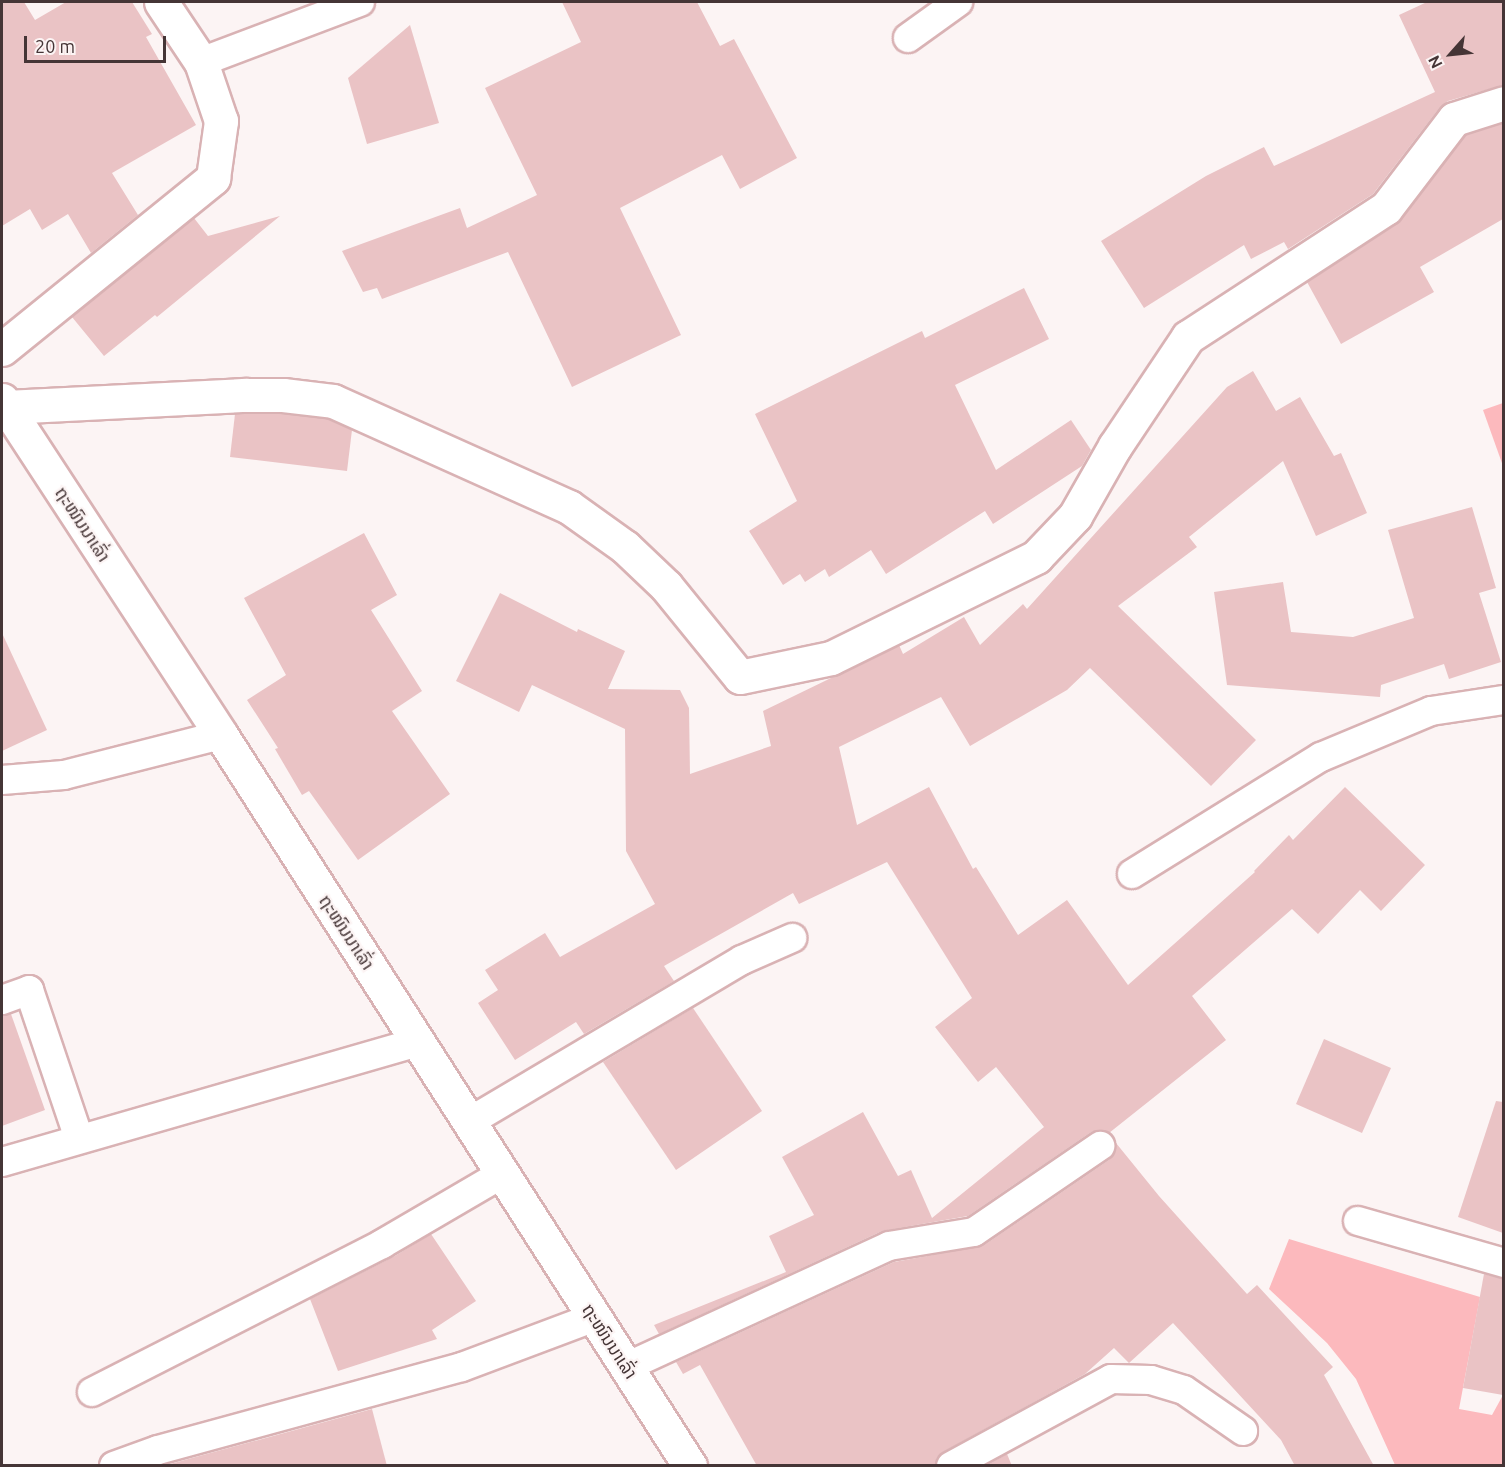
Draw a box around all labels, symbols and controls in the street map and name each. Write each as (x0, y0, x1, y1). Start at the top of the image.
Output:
scale bar (27, 24, 170, 62)
north arrow (1421, 24, 1481, 84)
text: 20 m (35, 36, 75, 56)
text: N (1424, 53, 1446, 72)
street label: ຖະໜົນນາເລົ່າ (51, 482, 115, 566)
street label: ຖະໜົນນາເລົ່າ (315, 890, 379, 974)
street label: ຖະໜົນນາເລົ່າ (578, 1299, 642, 1383)

